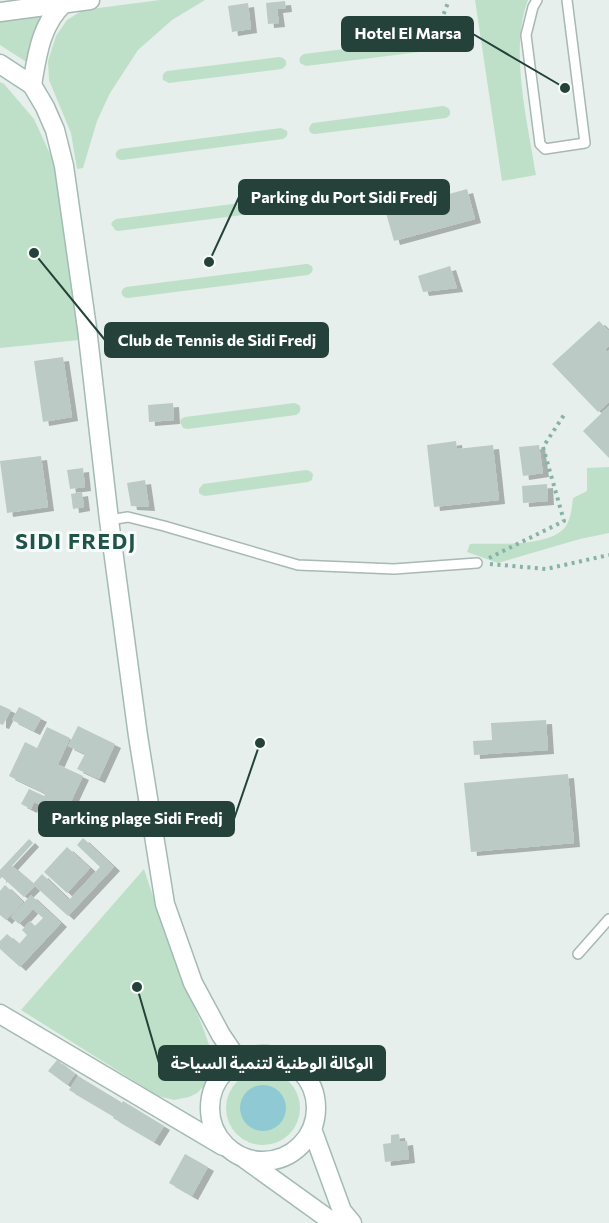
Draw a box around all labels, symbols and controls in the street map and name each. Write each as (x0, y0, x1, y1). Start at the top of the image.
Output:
callout: Hotel El Marsa (342, 17, 473, 51)
text: Hotel El Marsa (355, 23, 461, 42)
callout: Parking du Port Sidi Fredj (239, 180, 449, 214)
text: Parking du Port Sidi Fredj (251, 187, 437, 206)
callout: Club de Tennis de Sidi Fredj (105, 323, 328, 357)
text: Club de Tennis de Sidi Fredj (118, 330, 316, 349)
district label: SIDI FREDJ (15, 528, 137, 553)
callout: Parking plage Sidi Fredj (39, 802, 234, 836)
text: Parking plage Sidi Fredj (51, 808, 223, 827)
callout: الوكالة الوطنية لتنمية السياحة (159, 1046, 385, 1080)
text: الوكالة الوطنية لتنمية السياحة (171, 1053, 373, 1073)

